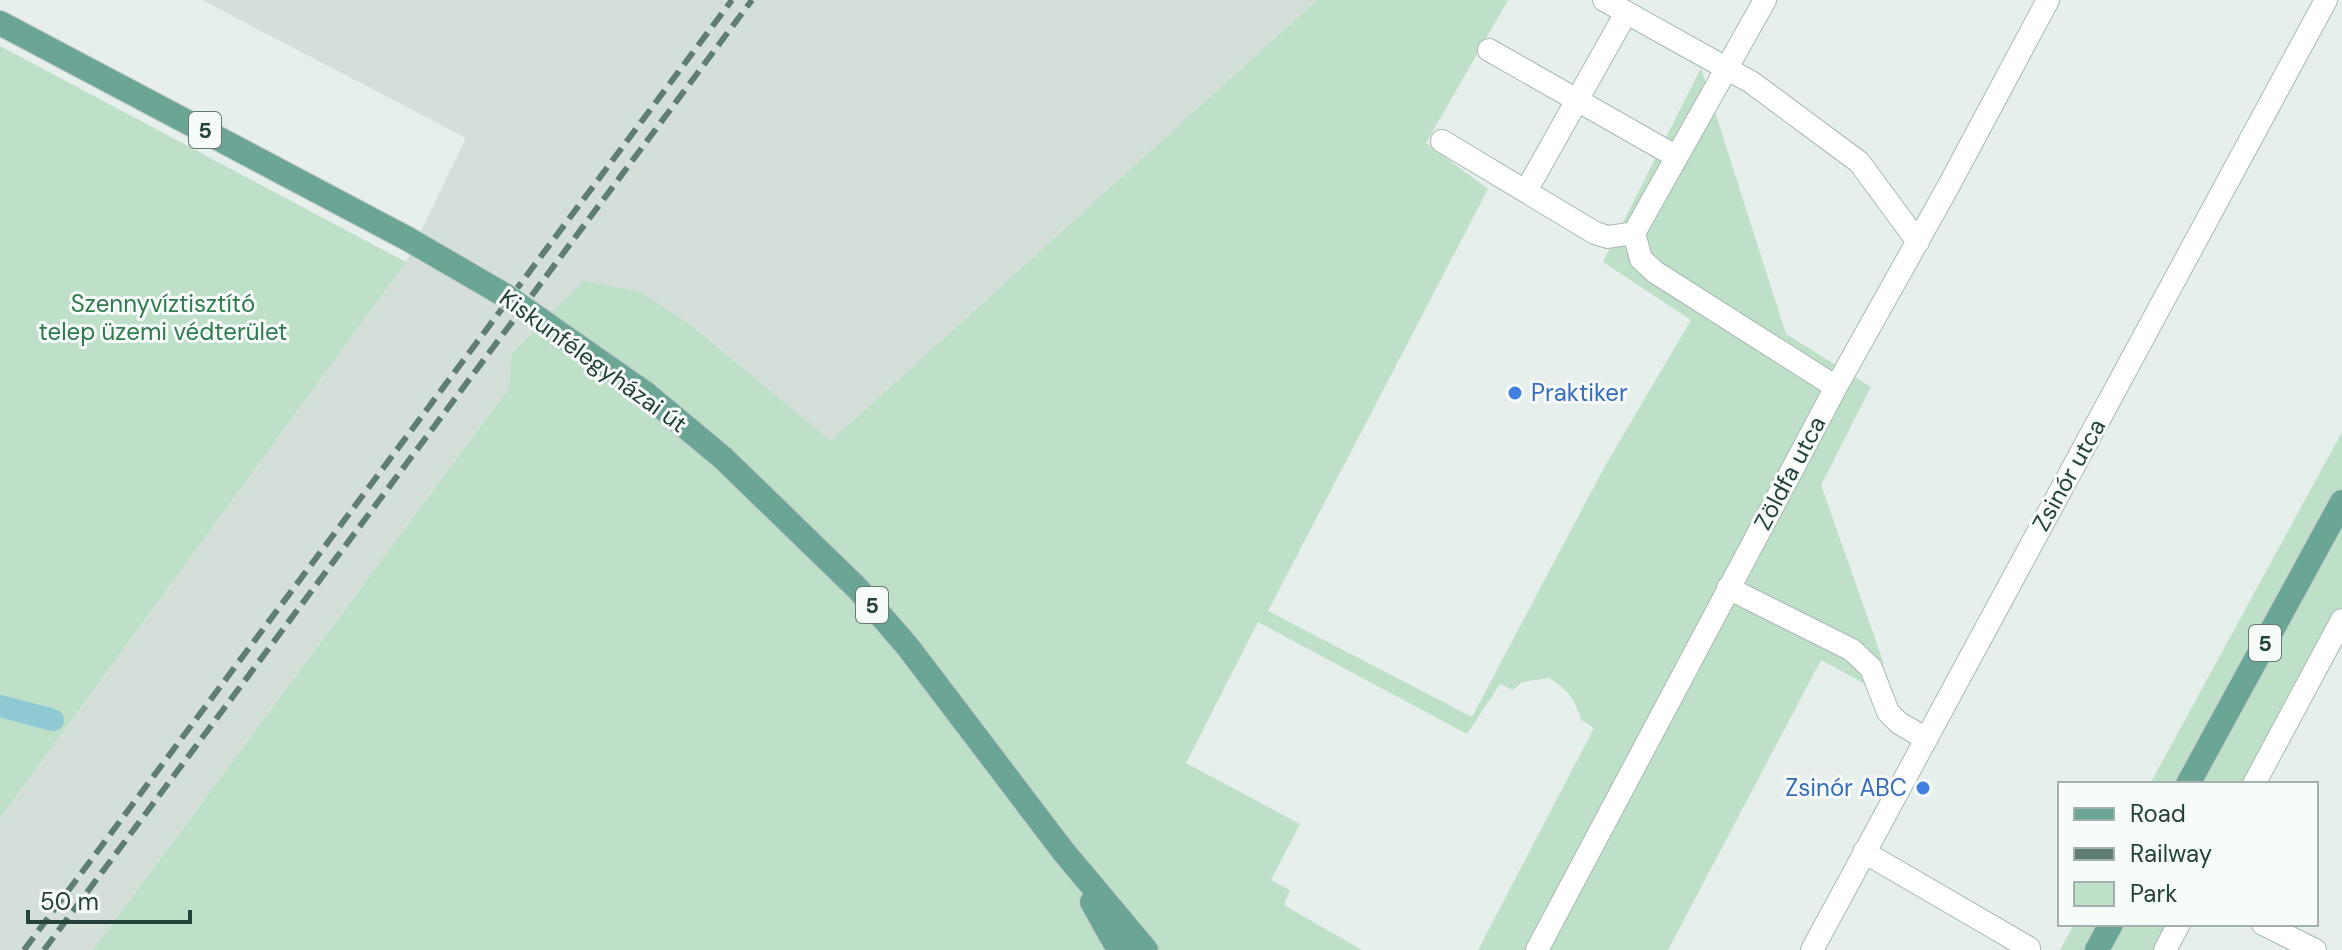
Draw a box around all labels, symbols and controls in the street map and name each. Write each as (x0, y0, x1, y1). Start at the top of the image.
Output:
road number: 5 (189, 112, 221, 148)
street label: Kiskunfélegyházai út (493, 282, 693, 439)
park label: Szennyvíztisztító telep üzemi védterület (38, 288, 288, 347)
place label: Praktiker (1531, 377, 1628, 408)
marker: Praktiker (1506, 384, 1524, 402)
street label: Zöldfa utca (1747, 411, 1832, 535)
street label: Zsinór utca (2025, 413, 2112, 536)
road number: 5 (856, 587, 888, 623)
road number: 5 (2249, 625, 2281, 661)
place label: Zsinór ABC (1785, 772, 1907, 803)
marker: Zsinór ABC (1914, 779, 1932, 797)
legend (2058, 782, 2318, 926)
text: Road (2130, 798, 2186, 829)
text: Railway (2130, 838, 2212, 869)
scale bar (28, 874, 190, 924)
text: Park (2130, 878, 2177, 909)
text: 50 m (40, 886, 99, 917)

